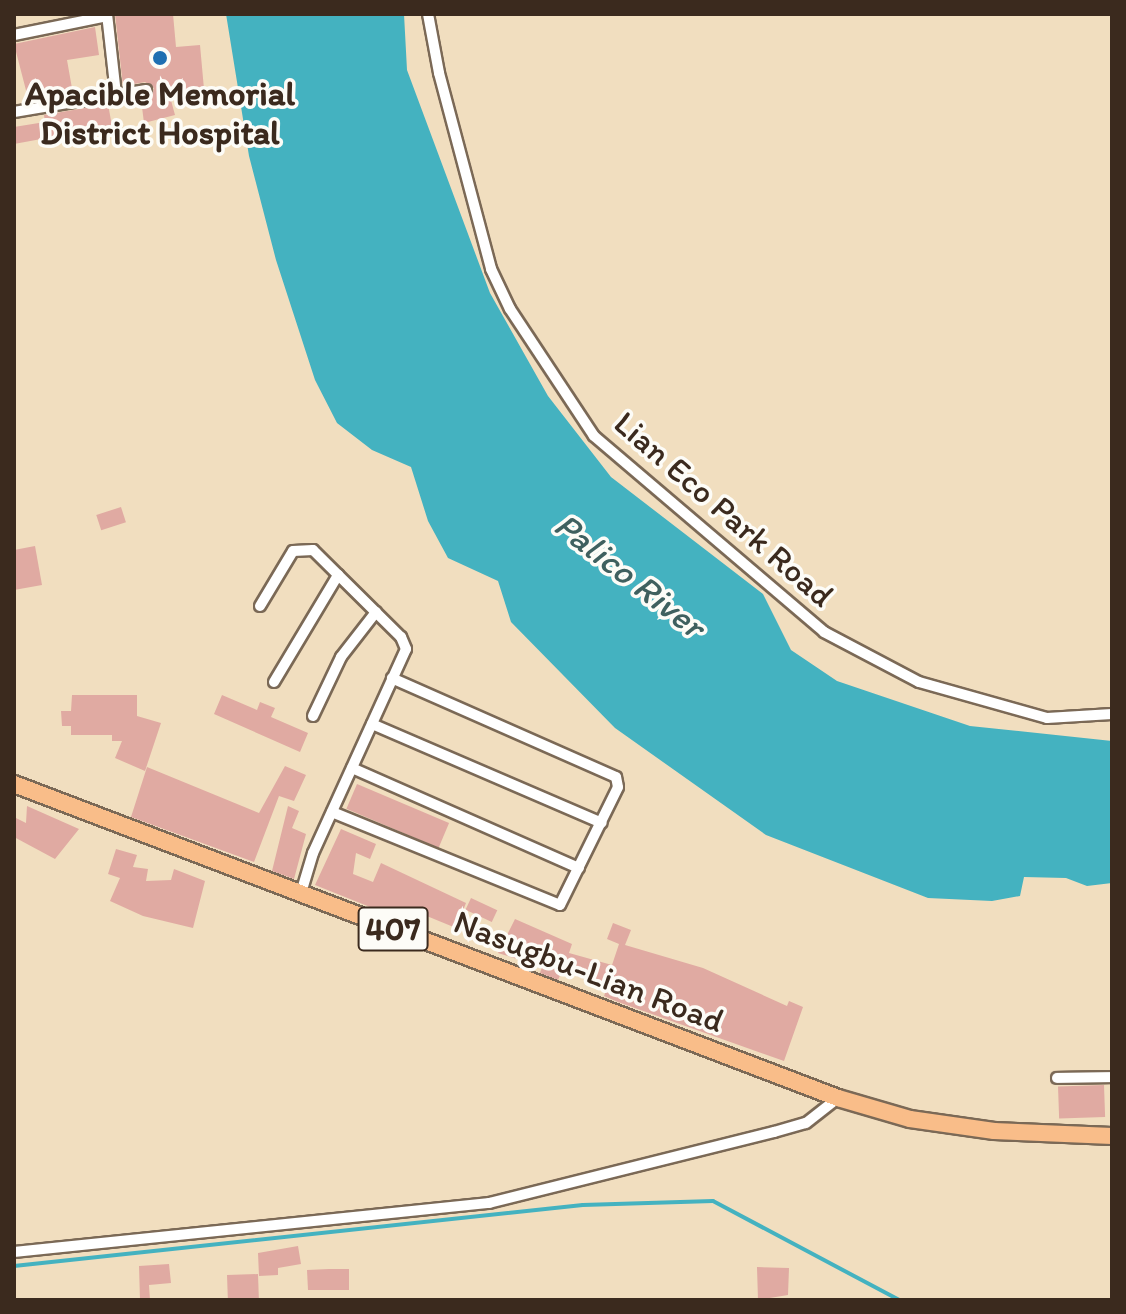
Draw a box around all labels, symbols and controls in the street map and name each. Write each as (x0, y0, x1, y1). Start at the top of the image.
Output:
marker: Apacible Memorial District Hospital (149, 47, 171, 69)
place label: Apacible Memorial District Hospital (25, 73, 295, 152)
street label: Lian Eco Park Road (606, 403, 842, 615)
water label: Palico River (546, 503, 714, 647)
road number: 407 (357, 901, 429, 957)
street label: Nasugbu-Lian Road (449, 901, 729, 1041)

